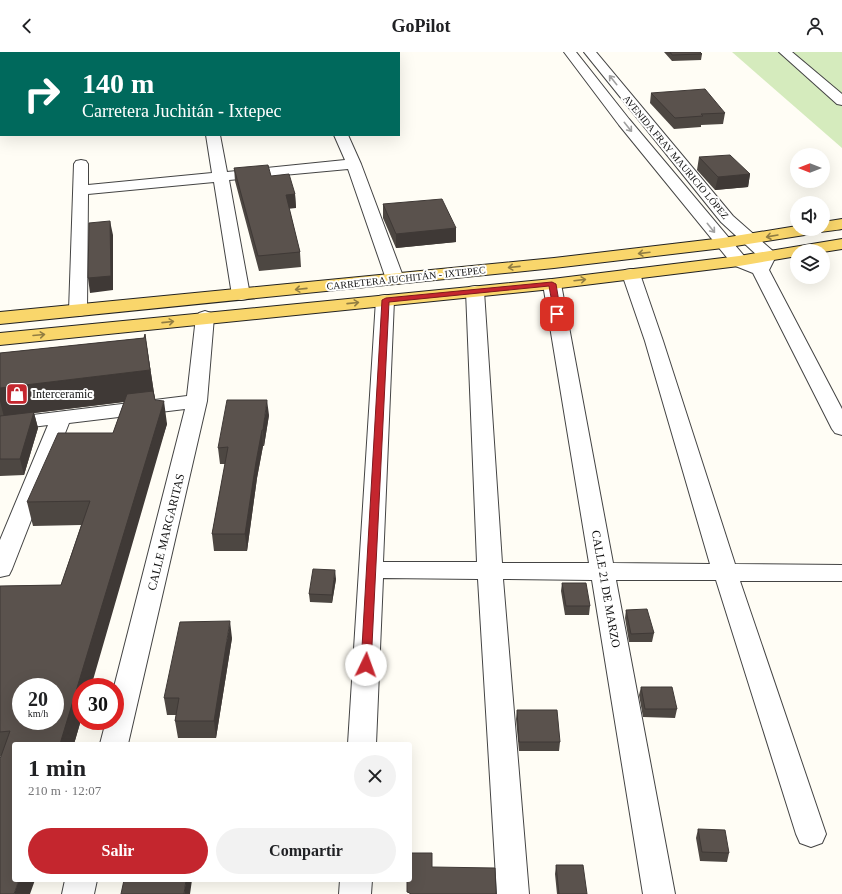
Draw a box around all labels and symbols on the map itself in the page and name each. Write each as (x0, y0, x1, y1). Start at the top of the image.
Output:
one-way arrow (609, 75, 617, 86)
street label: AVENIDA FRAY MAURICIO LÓPEZ (621, 93, 731, 221)
one-way arrow (624, 122, 633, 133)
north arrow (790, 148, 830, 188)
one-way arrow (706, 222, 715, 233)
one-way arrow (766, 232, 779, 240)
one-way arrow (637, 249, 650, 256)
street label: CARRETERA JUCHITÁN - IXTEPEC (326, 264, 486, 292)
one-way arrow (508, 264, 521, 271)
one-way arrow (573, 277, 586, 284)
one-way arrow (295, 285, 308, 292)
pin (540, 297, 574, 331)
one-way arrow (346, 299, 359, 307)
one-way arrow (161, 318, 174, 325)
one-way arrow (32, 332, 45, 339)
shop icon: Interceramic (4, 381, 30, 407)
place label: Interceramic (32, 387, 93, 401)
street label: CALLE MARGARITAS (145, 472, 187, 592)
street label: CALLE 21 DE MARZO (589, 529, 623, 649)
position arrow (345, 644, 387, 686)
speed limit sign: 30 (72, 678, 124, 730)

